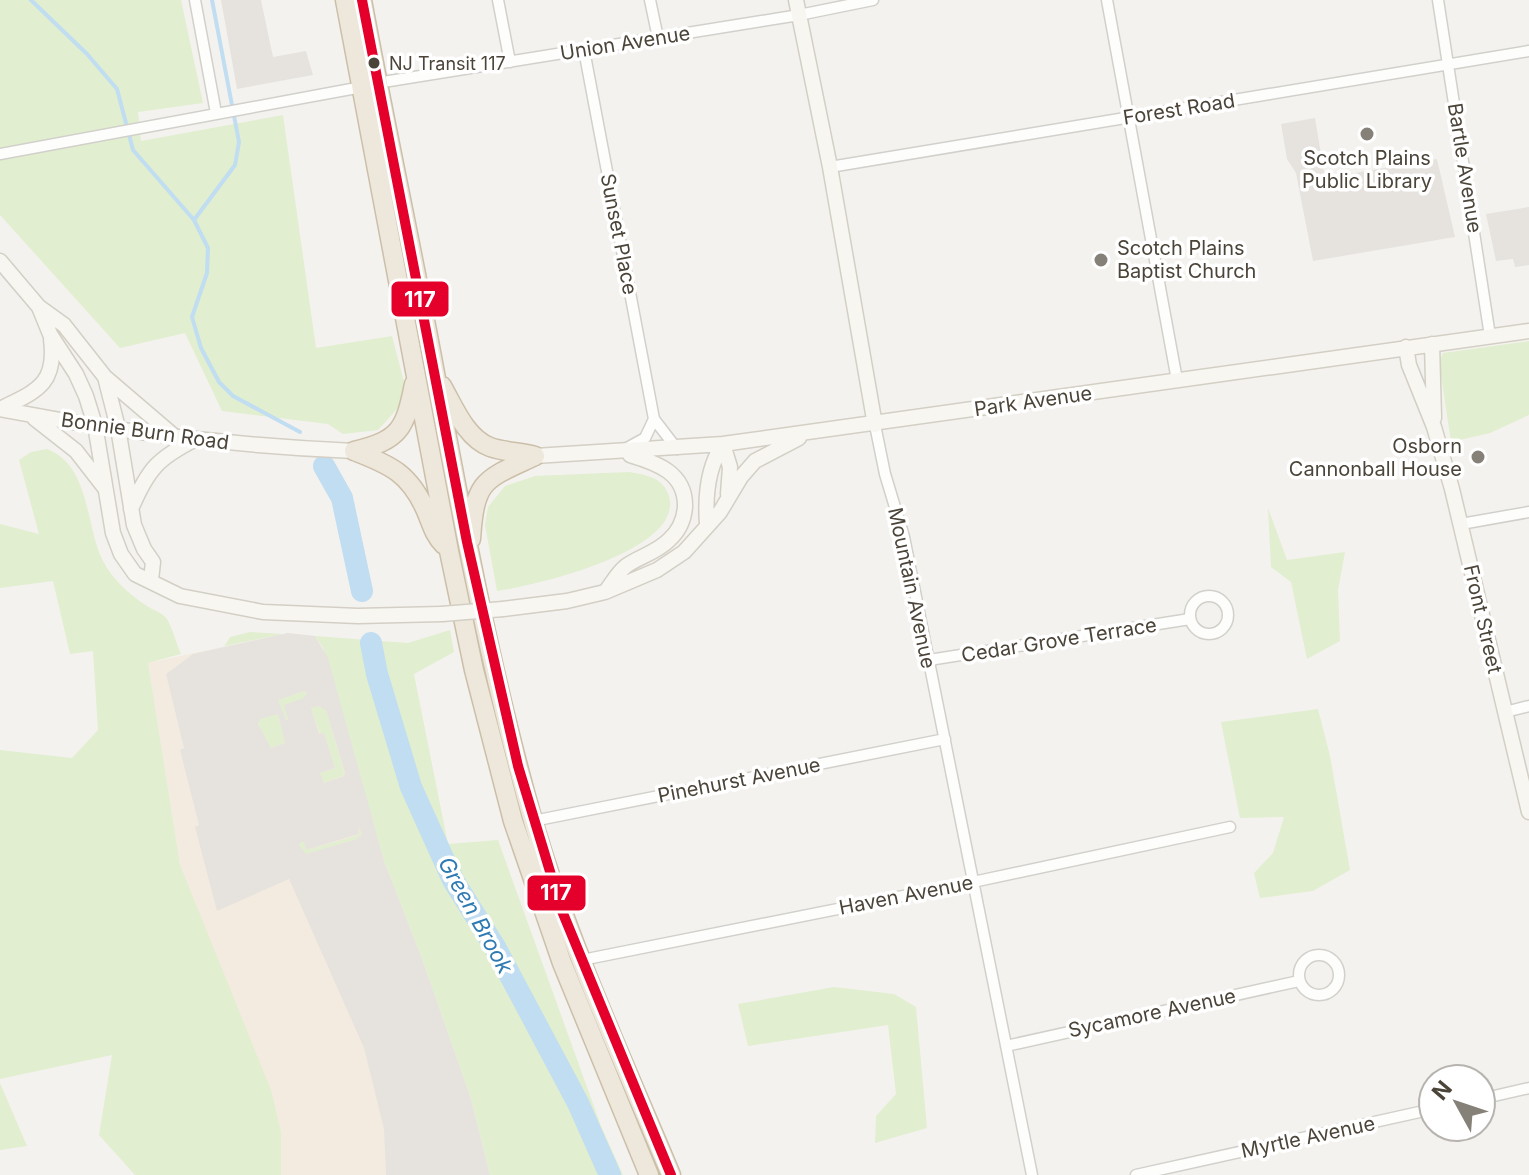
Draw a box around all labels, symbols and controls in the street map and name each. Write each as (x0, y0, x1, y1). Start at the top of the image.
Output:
street label: Union Avenue (558, 21, 692, 65)
place label: NJ Transit 117 (389, 53, 506, 74)
marker: NJ Transit 117 (366, 55, 382, 71)
street label: Forest Road (1121, 88, 1237, 130)
street label: Bartle Avenue (1443, 101, 1487, 235)
marker: Scotch Plains Public Library (1358, 125, 1376, 143)
place label: Scotch Plains Public Library (1302, 146, 1432, 193)
street label: Sunset Place (596, 171, 642, 297)
place label: Scotch Plains Baptist Church (1117, 236, 1256, 283)
marker: Scotch Plains Baptist Church (1092, 251, 1110, 269)
line badge: 117 (390, 280, 450, 318)
text: 117 (404, 286, 436, 312)
street label: Park Avenue (973, 381, 1093, 421)
street label: Bonnie Burn Road (60, 407, 230, 455)
place label: Osborn Cannonball House (1289, 434, 1462, 481)
marker: Osborn Cannonball House (1469, 448, 1487, 466)
street label: Mountain Avenue (883, 505, 941, 671)
street label: Front Street (1459, 562, 1507, 676)
street label: Cedar Grove Terrace (960, 613, 1158, 667)
street label: Pinehurst Avenue (656, 752, 822, 808)
water label: Green Brook (433, 852, 519, 979)
street label: Haven Avenue (837, 870, 975, 920)
line badge: 117 (526, 874, 587, 912)
text: 117 (540, 879, 572, 905)
street label: Sycamore Avenue (1066, 984, 1238, 1042)
north arrow (1417, 1063, 1497, 1143)
text: N (1426, 1075, 1457, 1105)
street label: Myrtle Avenue (1239, 1111, 1377, 1163)

